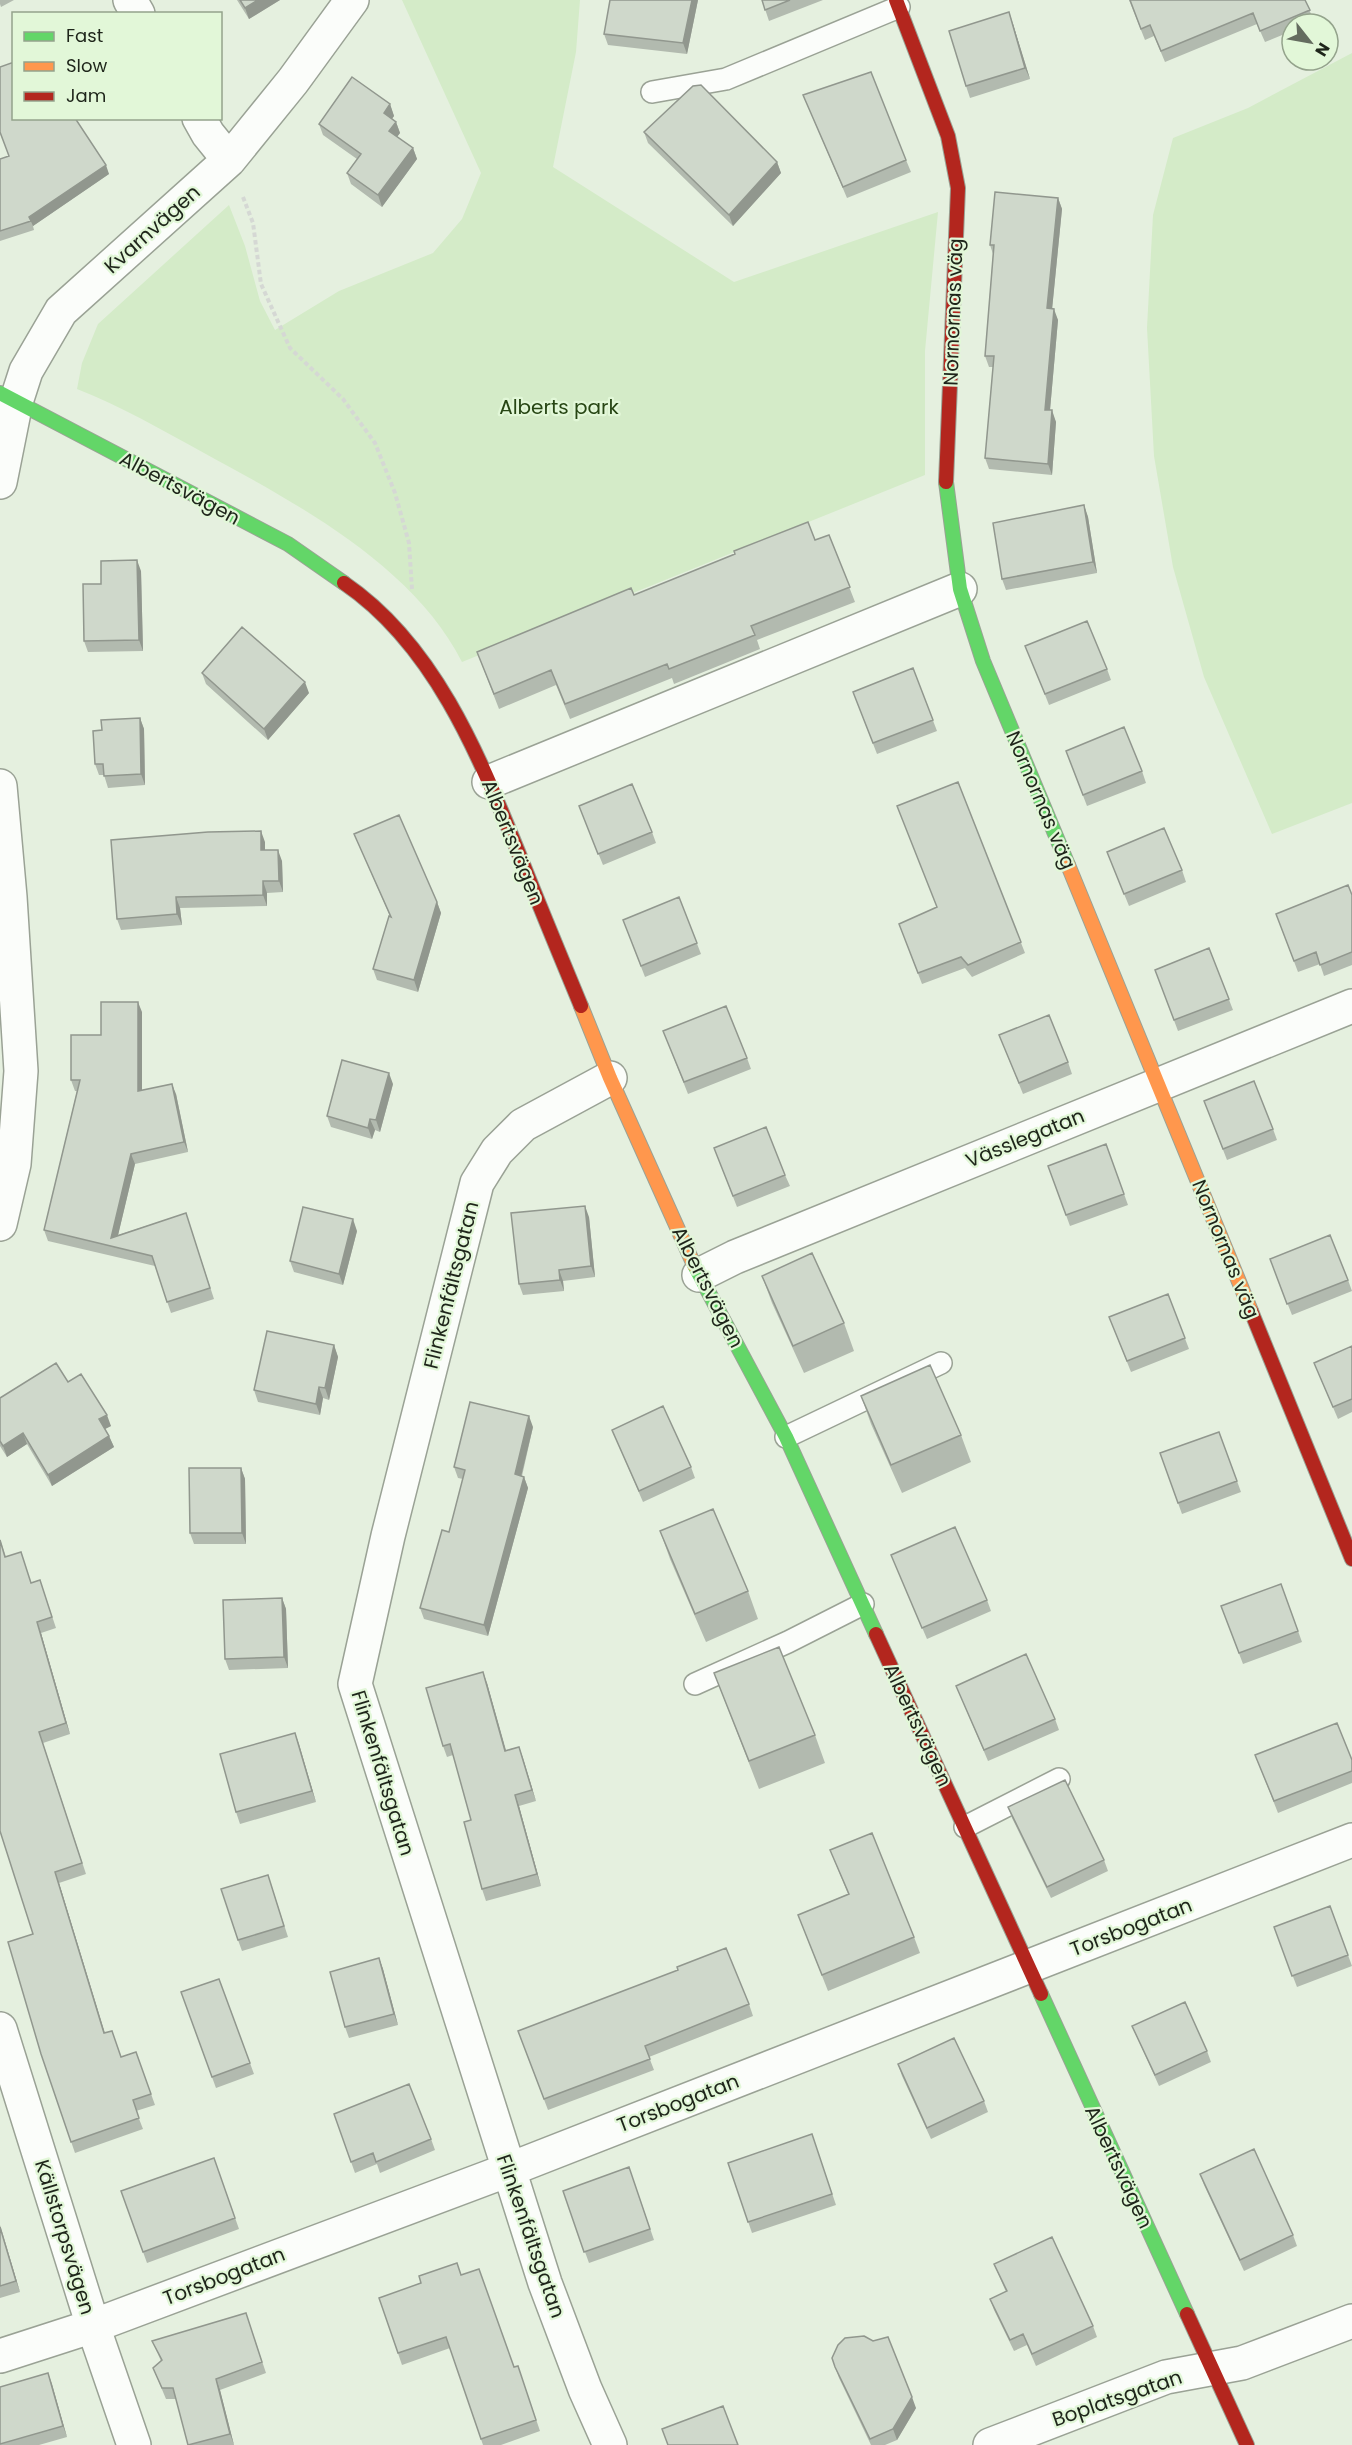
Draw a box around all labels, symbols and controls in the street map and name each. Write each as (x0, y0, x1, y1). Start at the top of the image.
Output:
legend (12, 12, 222, 120)
north arrow (1280, 12, 1340, 72)
text: Fast (66, 23, 103, 48)
text: N (1309, 38, 1335, 61)
text: Slow (66, 53, 108, 78)
text: Jam (66, 83, 106, 108)
street label: Kvarnvägen (98, 178, 206, 280)
street label: Nornornas väg (936, 238, 970, 386)
park label: Alberts park (499, 393, 620, 421)
street label: Albertsvägen (115, 444, 245, 532)
street label: Nornornas väg (999, 727, 1083, 873)
street label: Albertsvägen (475, 775, 551, 909)
street label: Vässlegatan (961, 1101, 1089, 1175)
street label: Nornornas väg (1185, 1175, 1267, 1323)
street label: Flinkenfältsgatan (417, 1198, 485, 1372)
street label: Albertsvägen (665, 1221, 751, 1353)
street label: Albertsvägen (877, 1659, 959, 1791)
street label: Flinkenfältsgatan (345, 1687, 421, 1859)
street label: Torsbogatan (1066, 1891, 1196, 1963)
street label: Torsbogatan (613, 2067, 743, 2139)
street label: Albertsvägen (1078, 2101, 1160, 2233)
street label: Flinkenfältsgatan (490, 2150, 572, 2322)
street label: Källstorpsvägen (28, 2156, 102, 2318)
street label: Torsbogatan (159, 2240, 289, 2312)
street label: Boplatsgatan (1048, 2363, 1186, 2433)

